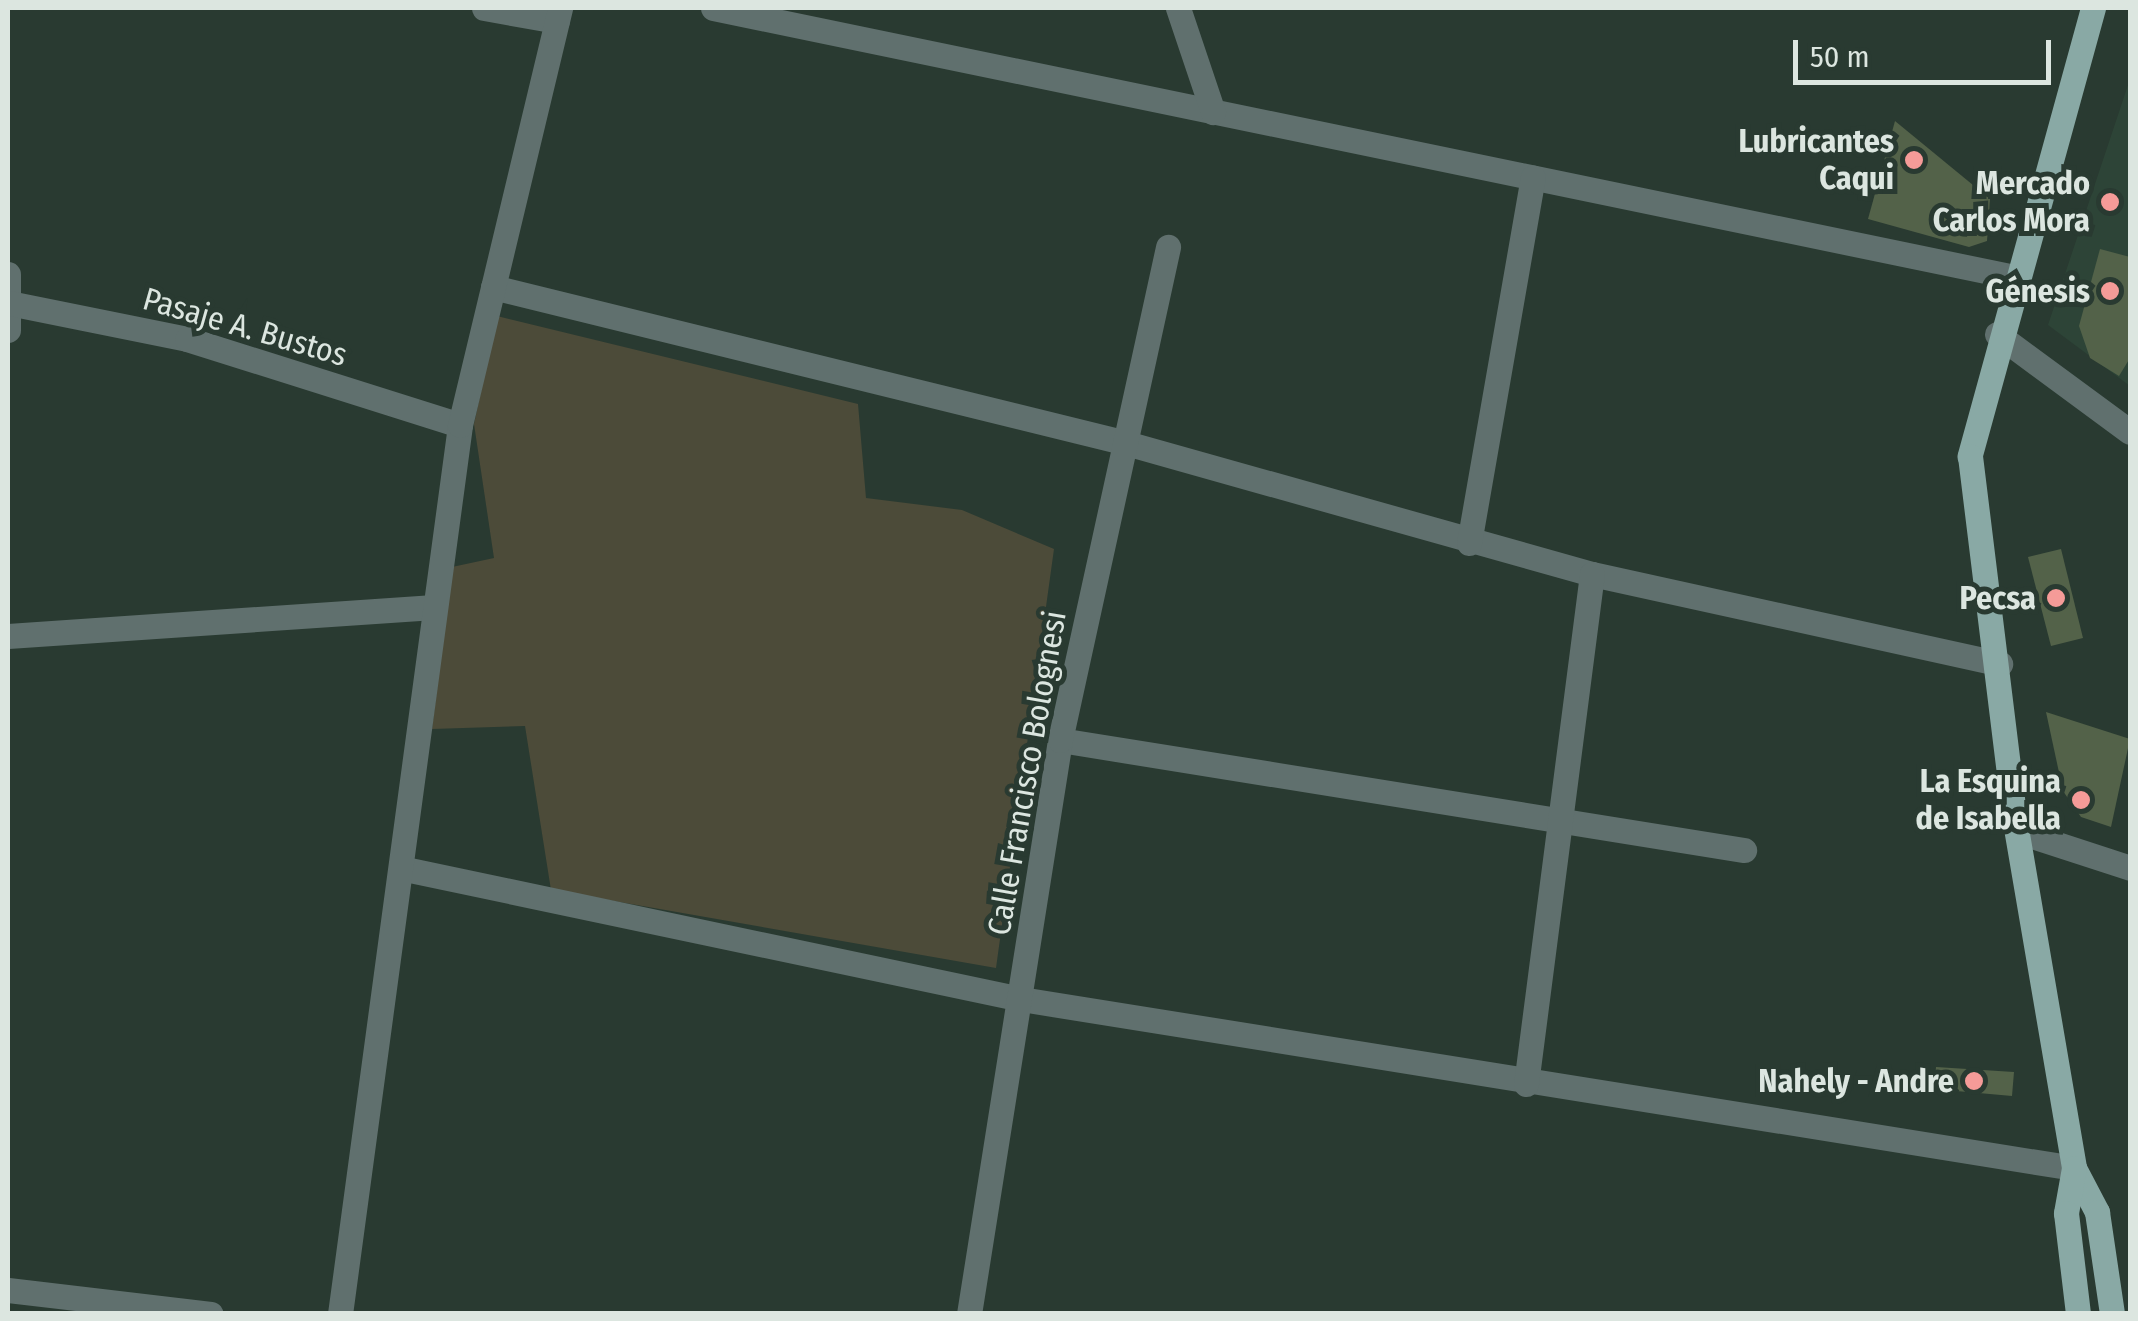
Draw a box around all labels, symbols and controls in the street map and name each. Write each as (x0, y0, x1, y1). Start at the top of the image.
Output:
scale bar (1798, 20, 2056, 82)
text: 50 m (1810, 39, 1870, 75)
place label: Lubricantes Caqui (1738, 123, 1894, 198)
marker: Lubricantes Caqui (1903, 149, 1925, 171)
place label: Mercado Carlos Mora (1933, 165, 2090, 240)
marker: Mercado Carlos Mora (2099, 191, 2121, 213)
place label: Génesis (1986, 272, 2090, 310)
street label: Pasaje A. Bustos (139, 280, 351, 374)
marker: Génesis (2099, 280, 2121, 302)
place label: Pecsa (1960, 579, 2036, 617)
marker: Pecsa (2045, 587, 2067, 609)
street label: Calle Francisco Bolognesi (980, 608, 1074, 938)
place label: La Esquina de Isabella (1915, 763, 2061, 838)
marker: La Esquina de Isabella (2070, 789, 2092, 811)
place label: Nahely - Andre (1758, 1062, 1954, 1100)
marker: Nahely - Andre (1963, 1070, 1985, 1092)

